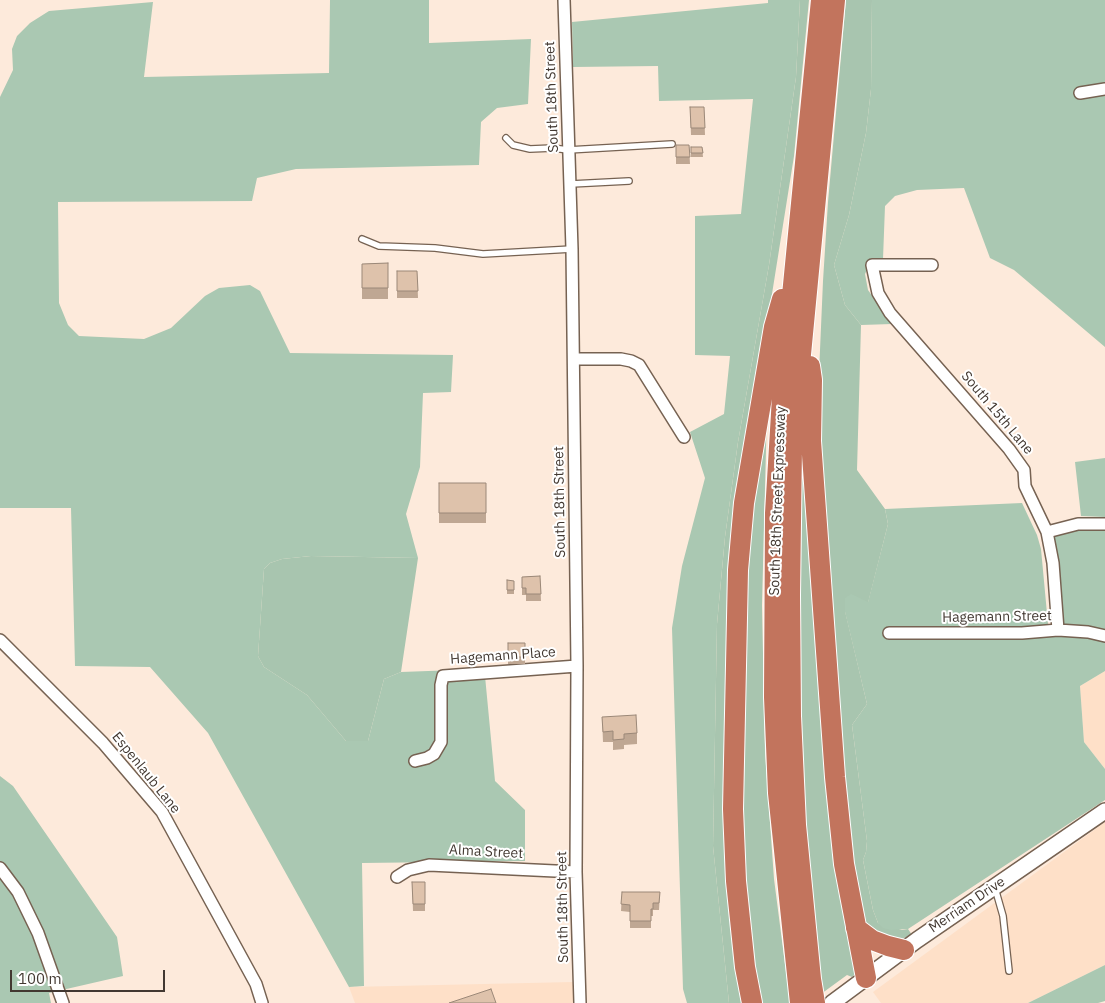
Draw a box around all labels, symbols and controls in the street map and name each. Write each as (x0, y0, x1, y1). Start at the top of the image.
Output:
street label: South 18th Street (542, 41, 562, 153)
street label: South 15th Lane (957, 368, 1037, 458)
street label: South 18th Street Expressway (766, 406, 790, 596)
street label: South 18th Street (551, 446, 569, 558)
street label: Hagemann Street (942, 608, 1052, 626)
street label: Hagemann Place (450, 644, 556, 668)
street label: Espenlaub Lane (108, 729, 184, 817)
street label: Alma Street (449, 842, 523, 862)
street label: South 18th Street (554, 851, 572, 963)
street label: Merriam Drive (926, 873, 1008, 937)
scale bar (12, 960, 168, 992)
text: 100 m (18, 969, 62, 988)

